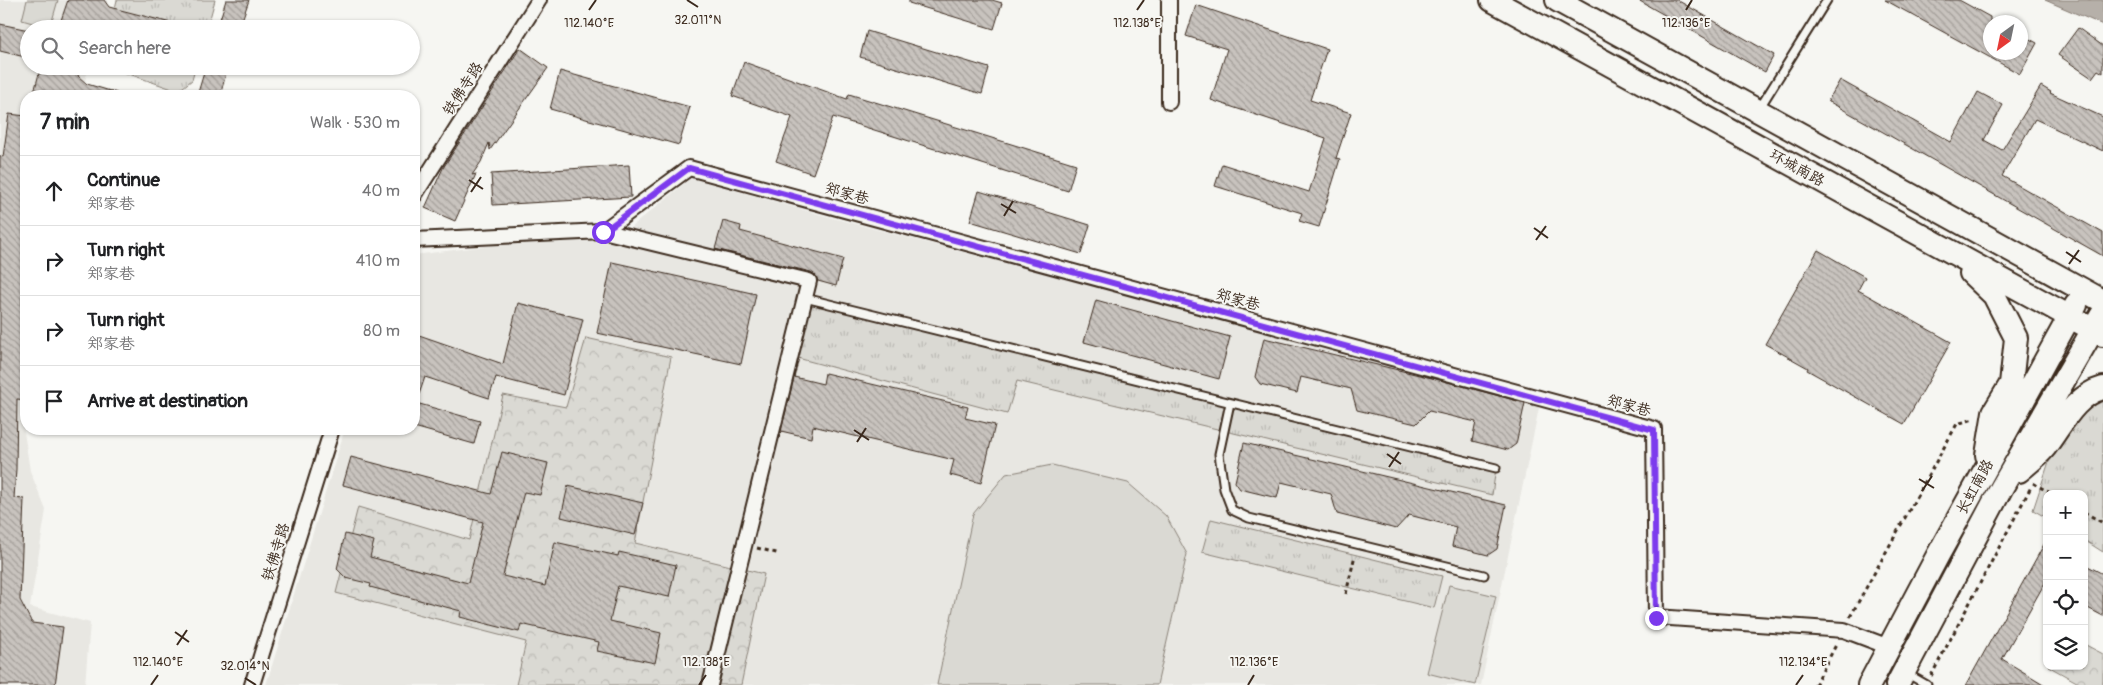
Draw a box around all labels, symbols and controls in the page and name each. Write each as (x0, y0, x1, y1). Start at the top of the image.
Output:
text: 32.011°N (675, 13, 721, 28)
north arrow (1983, 15, 2028, 60)
text: 112.140°E (564, 16, 614, 31)
text: 112.138°E (1113, 16, 1161, 31)
text: 112.136°E (1662, 16, 1710, 31)
search box (20, 20, 420, 75)
icon: search (38, 34, 66, 62)
text: Search here (78, 36, 171, 60)
street label: 铁佛寺路 (439, 59, 487, 119)
text: 7 min (40, 109, 90, 136)
text: Walk · 530 m (310, 113, 400, 133)
street label: 环城南路 (1766, 145, 1828, 191)
text: Continue (87, 168, 160, 192)
icon: ahead (40, 177, 68, 205)
street label: 郑家巷 (823, 179, 871, 209)
text: 40 m (362, 181, 400, 201)
text: 郑家巷 (87, 194, 135, 214)
route start (592, 221, 615, 244)
text: Turn right (87, 238, 165, 262)
icon: right (40, 247, 68, 275)
text: 410 m (356, 251, 400, 271)
text: 郑家巷 (87, 264, 135, 284)
street label: 郑家巷 (1214, 285, 1262, 315)
text: Turn right (87, 308, 165, 332)
icon: right (40, 317, 68, 345)
text: 80 m (363, 321, 400, 341)
text: 郑家巷 (87, 334, 135, 354)
icon: arrive (40, 387, 68, 415)
text: Arrive at destination (87, 389, 248, 413)
street label: 郑家巷 (1605, 391, 1653, 421)
street label: 长虹南路 (1952, 456, 1998, 518)
map controls (2043, 490, 2088, 670)
button: + (2043, 490, 2088, 535)
street label: 铁佛寺路 (258, 521, 294, 583)
button: − (2043, 535, 2088, 580)
button: locate (2043, 580, 2088, 625)
route end (1645, 607, 1668, 630)
button: layers (2043, 625, 2088, 670)
text: 112.140°E (133, 655, 183, 670)
text: 112.138°E (682, 655, 730, 670)
text: 112.136°E (1230, 655, 1278, 670)
text: 112.134°E (1779, 655, 1827, 670)
text: 32.014°N (220, 659, 270, 674)

